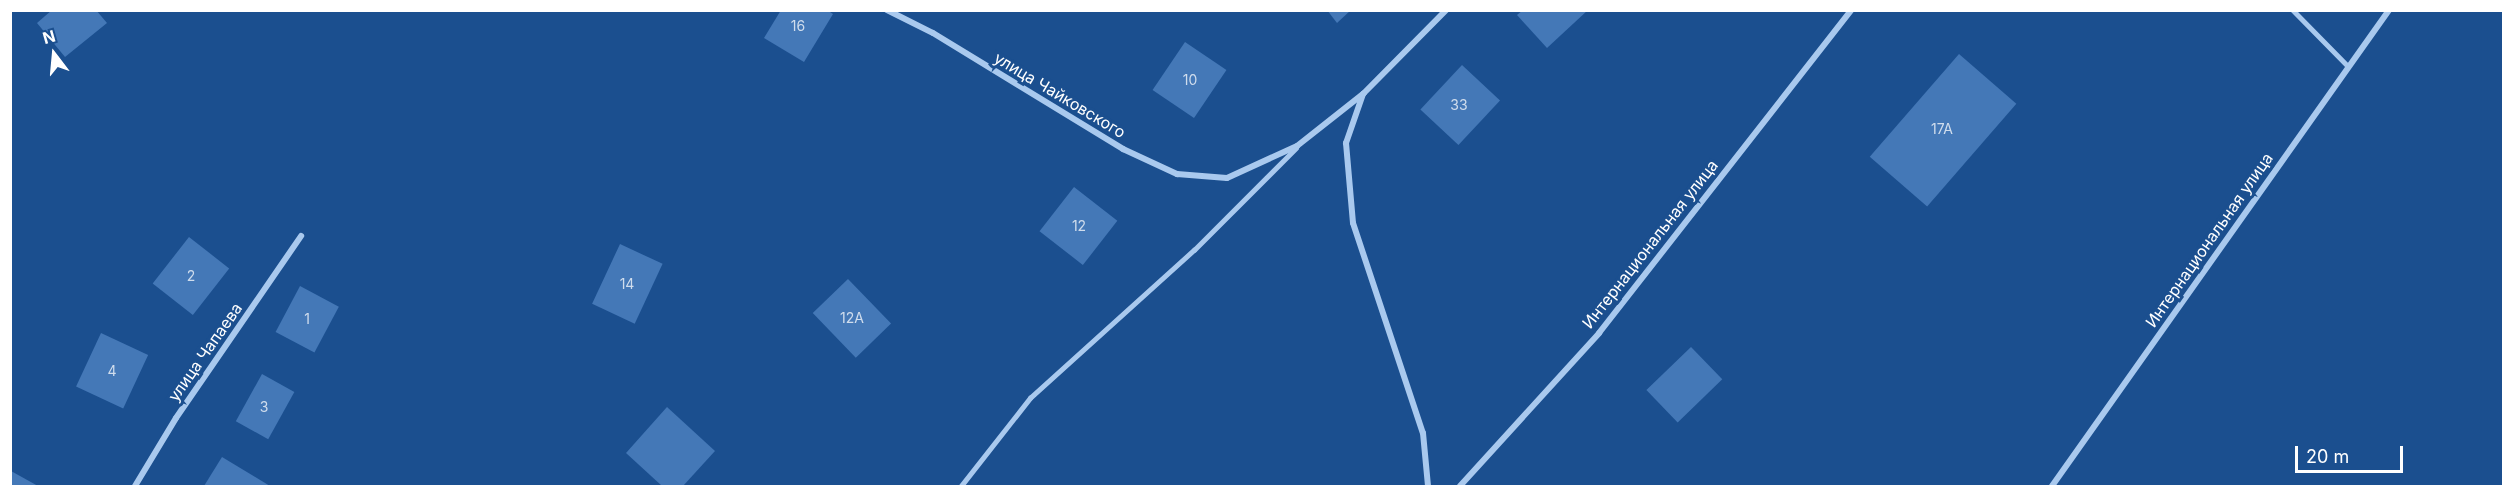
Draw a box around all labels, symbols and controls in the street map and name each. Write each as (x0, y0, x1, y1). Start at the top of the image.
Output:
house number: 16 (791, 18, 805, 34)
north arrow (24, 24, 84, 84)
text: N (40, 25, 58, 48)
street label: улица Чайковского (991, 48, 1129, 142)
house number: 10 (1183, 72, 1197, 88)
house number: 33 (1450, 97, 1468, 113)
house number: 17А (1931, 121, 1953, 137)
street label: Интернациональная улица (2141, 149, 2277, 331)
street label: Интернациональная улица (1578, 156, 1722, 332)
house number: 12 (1072, 218, 1086, 234)
house number: 2 (187, 268, 195, 284)
house number: 14 (620, 276, 634, 292)
street label: улица Чапаева (164, 299, 246, 405)
house number: 12А (840, 310, 864, 326)
house number: 1 (304, 311, 310, 327)
house number: 4 (107, 363, 117, 379)
house number: 3 (260, 399, 268, 415)
scale bar (2298, 434, 2406, 472)
text: 20 m (2306, 446, 2349, 467)

